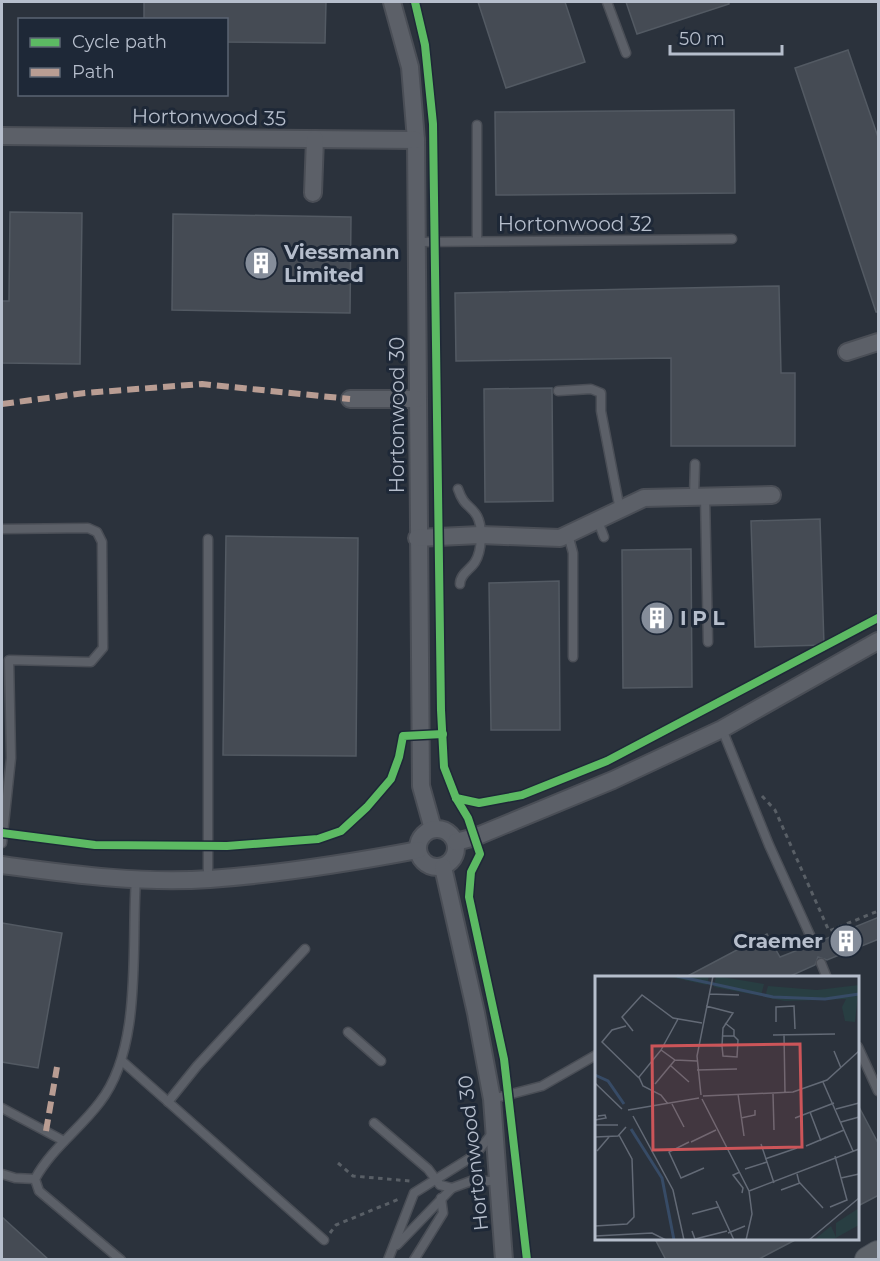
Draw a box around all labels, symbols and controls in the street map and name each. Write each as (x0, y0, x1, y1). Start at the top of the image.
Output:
legend (18, 18, 228, 96)
scale bar (670, 18, 782, 56)
text: 50 m (679, 28, 725, 50)
text: Cycle path (72, 31, 167, 53)
text: Path (72, 61, 115, 83)
street label: Hortonwood 35 (132, 104, 286, 130)
street label: Hortonwood 32 (498, 212, 652, 236)
place label: Viessmann Limited (283, 240, 400, 287)
building icon: Viessmann Limited (243, 245, 279, 281)
street label: Hortonwood 30 (385, 337, 409, 493)
building icon: I P L (639, 600, 675, 636)
place label: I P L (680, 606, 725, 630)
building icon: Craemer (828, 923, 864, 959)
place label: Craemer (733, 929, 823, 953)
inset map (595, 976, 859, 1240)
street label: Hortonwood 30 (453, 1074, 493, 1232)

